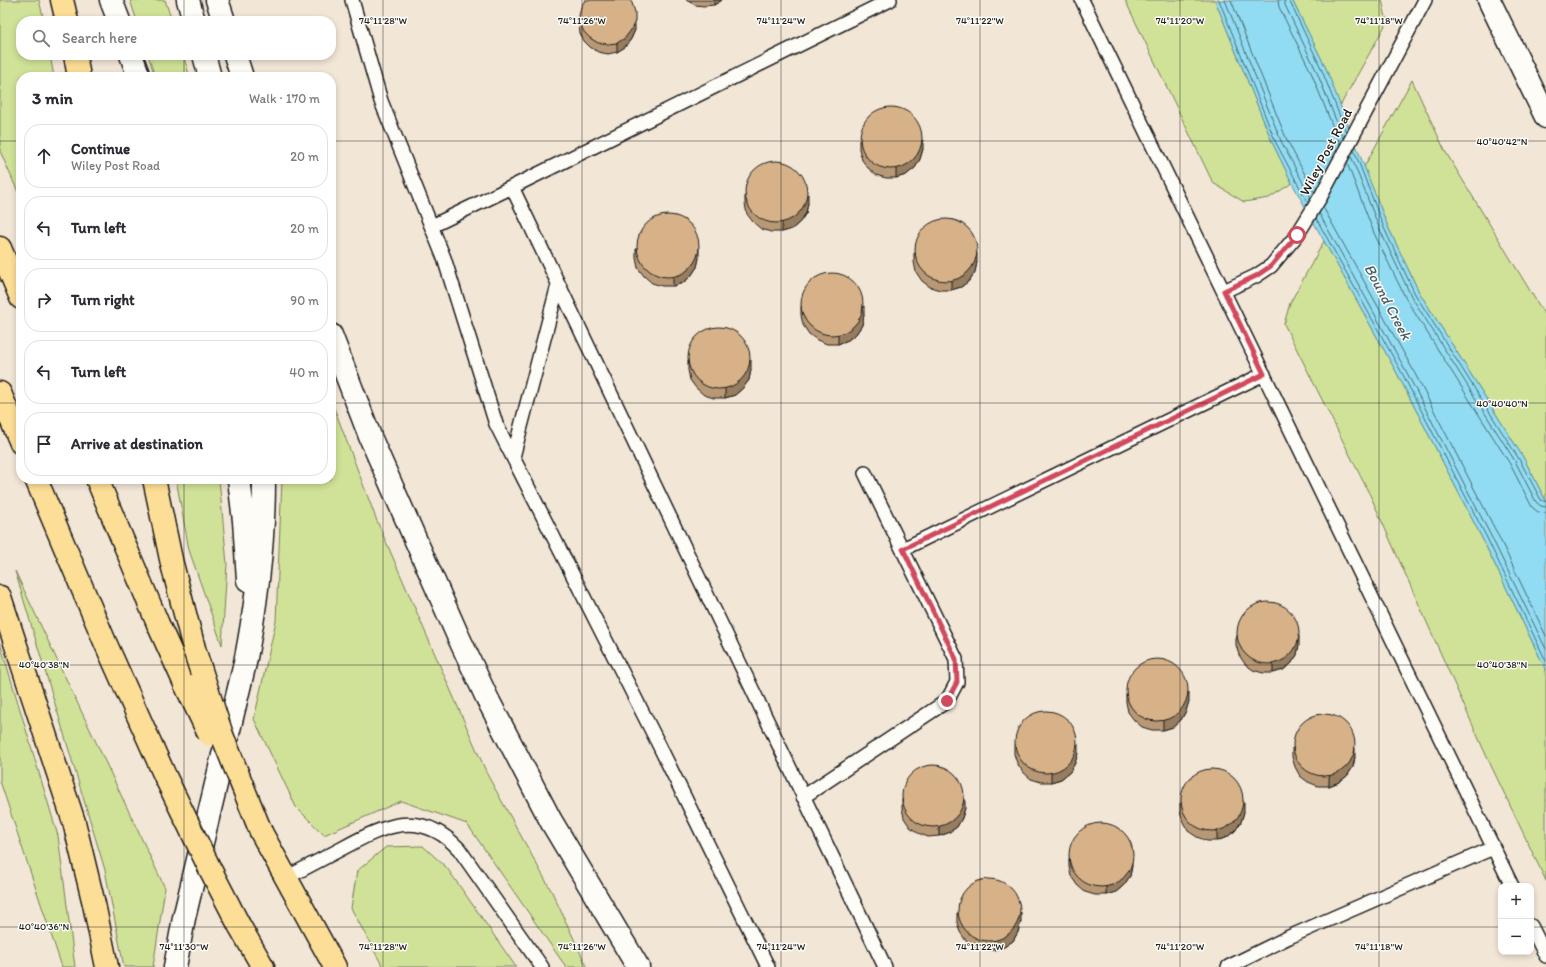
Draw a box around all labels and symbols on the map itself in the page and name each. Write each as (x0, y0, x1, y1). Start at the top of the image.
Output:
text: 74°11'28"W (359, 14, 407, 27)
text: 74°11'26"W (558, 14, 606, 27)
text: 74°11'24"W (757, 14, 806, 27)
text: 74°11'22"W (956, 14, 1004, 27)
text: 74°11'20"W (1156, 14, 1205, 27)
text: 74°11'18"W (1355, 14, 1403, 27)
street label: Wiley Post Road (1296, 105, 1356, 198)
text: 40°40'42"N (1477, 135, 1528, 148)
route start (1288, 226, 1306, 244)
water label: Bound Creek (1361, 261, 1416, 344)
text: 40°40'40"N (1476, 397, 1528, 410)
text: 40°40'38"N (19, 658, 69, 671)
text: 40°40'38"N (1477, 658, 1527, 671)
route end (938, 692, 956, 710)
text: 40°40'36"N (19, 920, 69, 933)
text: 74°11'30"W (160, 940, 209, 953)
text: 74°11'28"W (359, 940, 407, 953)
text: 74°11'26"W (558, 940, 606, 953)
text: 74°11'24"W (757, 940, 806, 953)
text: 74°11'22"W (956, 940, 1004, 953)
text: 74°11'20"W (1156, 940, 1205, 953)
text: 74°11'18"W (1355, 940, 1403, 953)

